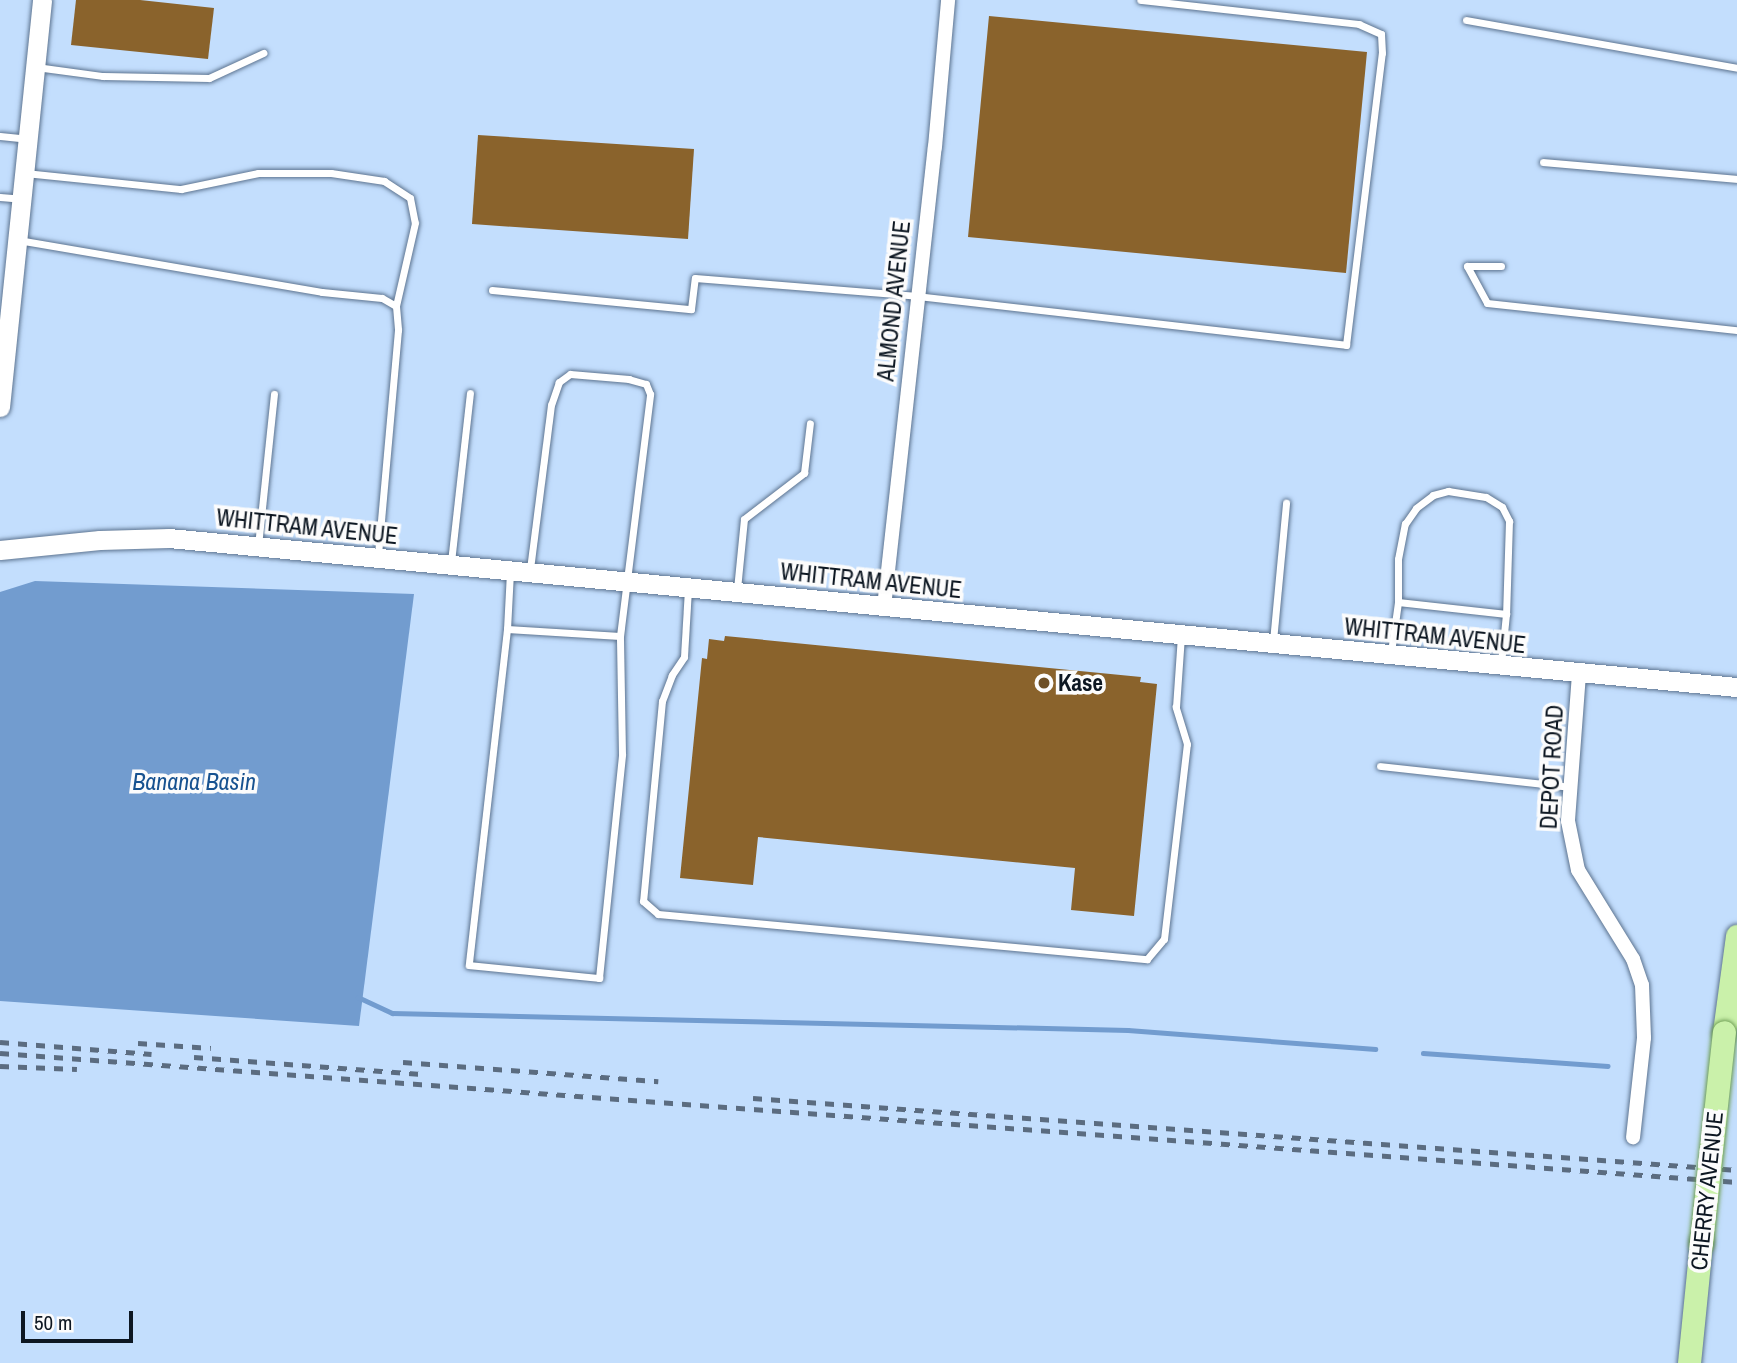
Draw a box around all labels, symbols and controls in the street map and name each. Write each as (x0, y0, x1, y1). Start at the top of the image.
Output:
street label: ALMOND AVENUE (872, 219, 916, 383)
street label: WHITTRAM AVENUE (215, 504, 399, 550)
street label: WHITTRAM AVENUE (779, 558, 963, 604)
street label: WHITTRAM AVENUE (1343, 613, 1527, 659)
place label: Kase (1058, 669, 1103, 697)
marker: Kase (1036, 675, 1052, 691)
street label: DEPOT ROAD (1535, 704, 1569, 830)
water label: Banana Basin (132, 768, 256, 796)
street label: CHERRY AVENUE (1685, 1110, 1729, 1272)
scale bar (24, 1296, 136, 1340)
text: 50 m (34, 1308, 72, 1337)

